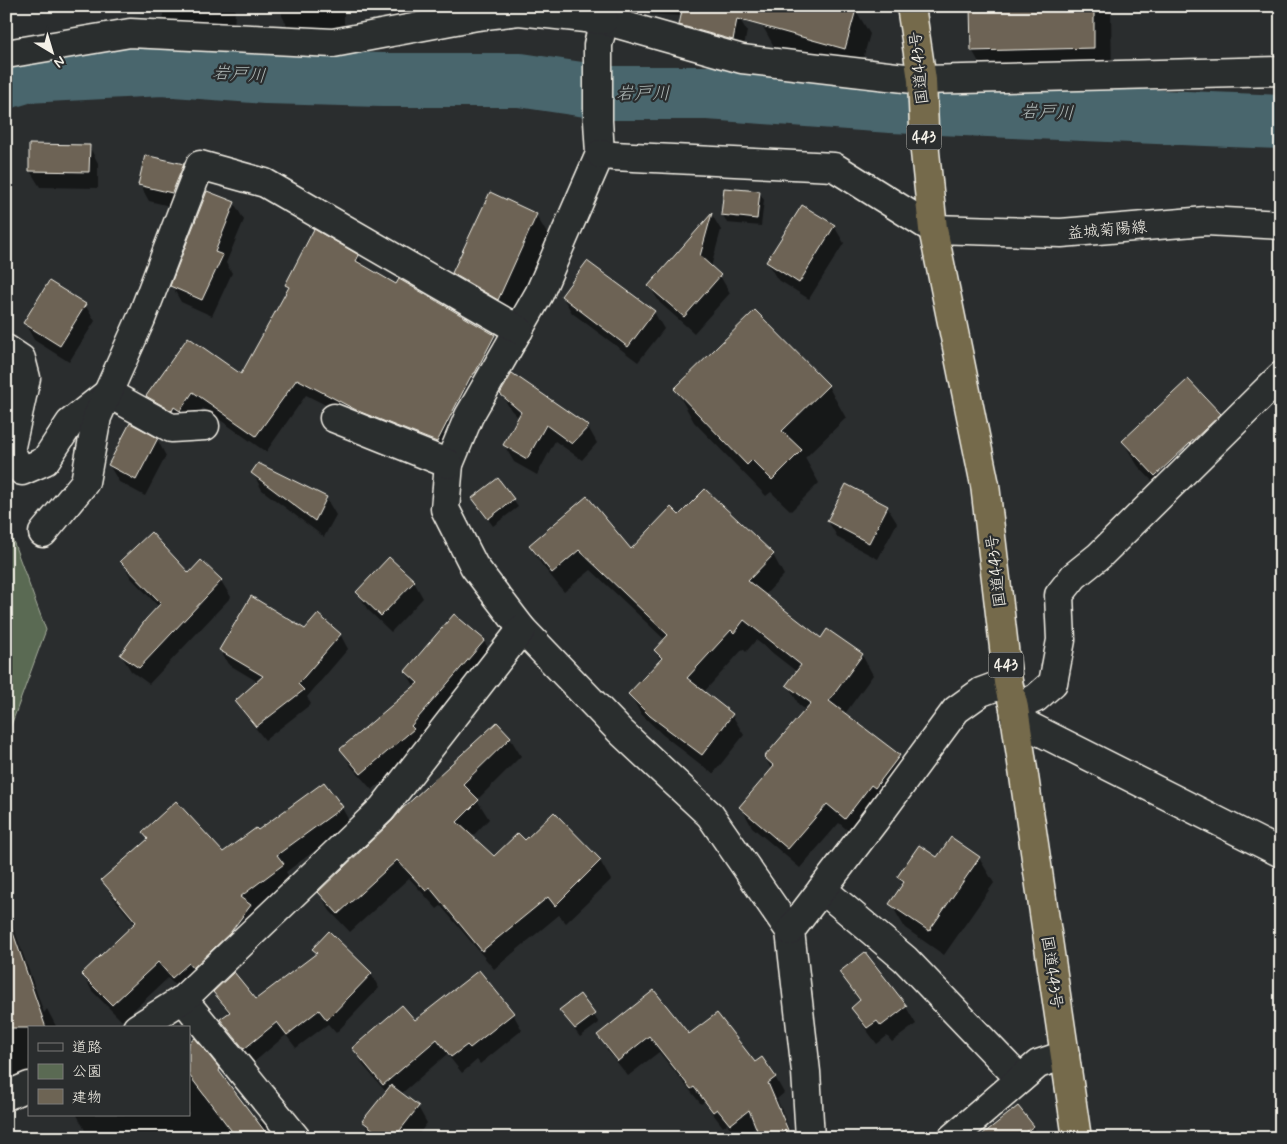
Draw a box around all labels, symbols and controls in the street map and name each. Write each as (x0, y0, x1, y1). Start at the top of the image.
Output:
north arrow (28, 28, 78, 78)
street label: 国道443号 (905, 30, 934, 106)
text: N (50, 51, 69, 71)
water label: 岩戸川 (211, 61, 267, 89)
water label: 岩戸川 (616, 82, 670, 106)
water label: 岩戸川 (1020, 100, 1074, 126)
road number: 443 (906, 124, 942, 150)
street label: 益城菊陽線 (1066, 217, 1148, 244)
street label: 国道443号 (982, 533, 1011, 609)
road number: 443 (988, 652, 1024, 678)
street label: 国道443号 (1036, 934, 1067, 1010)
legend (28, 1026, 190, 1116)
text: 道路 (72, 1038, 102, 1058)
text: 公園 (72, 1062, 102, 1082)
text: 建物 (72, 1088, 102, 1108)

